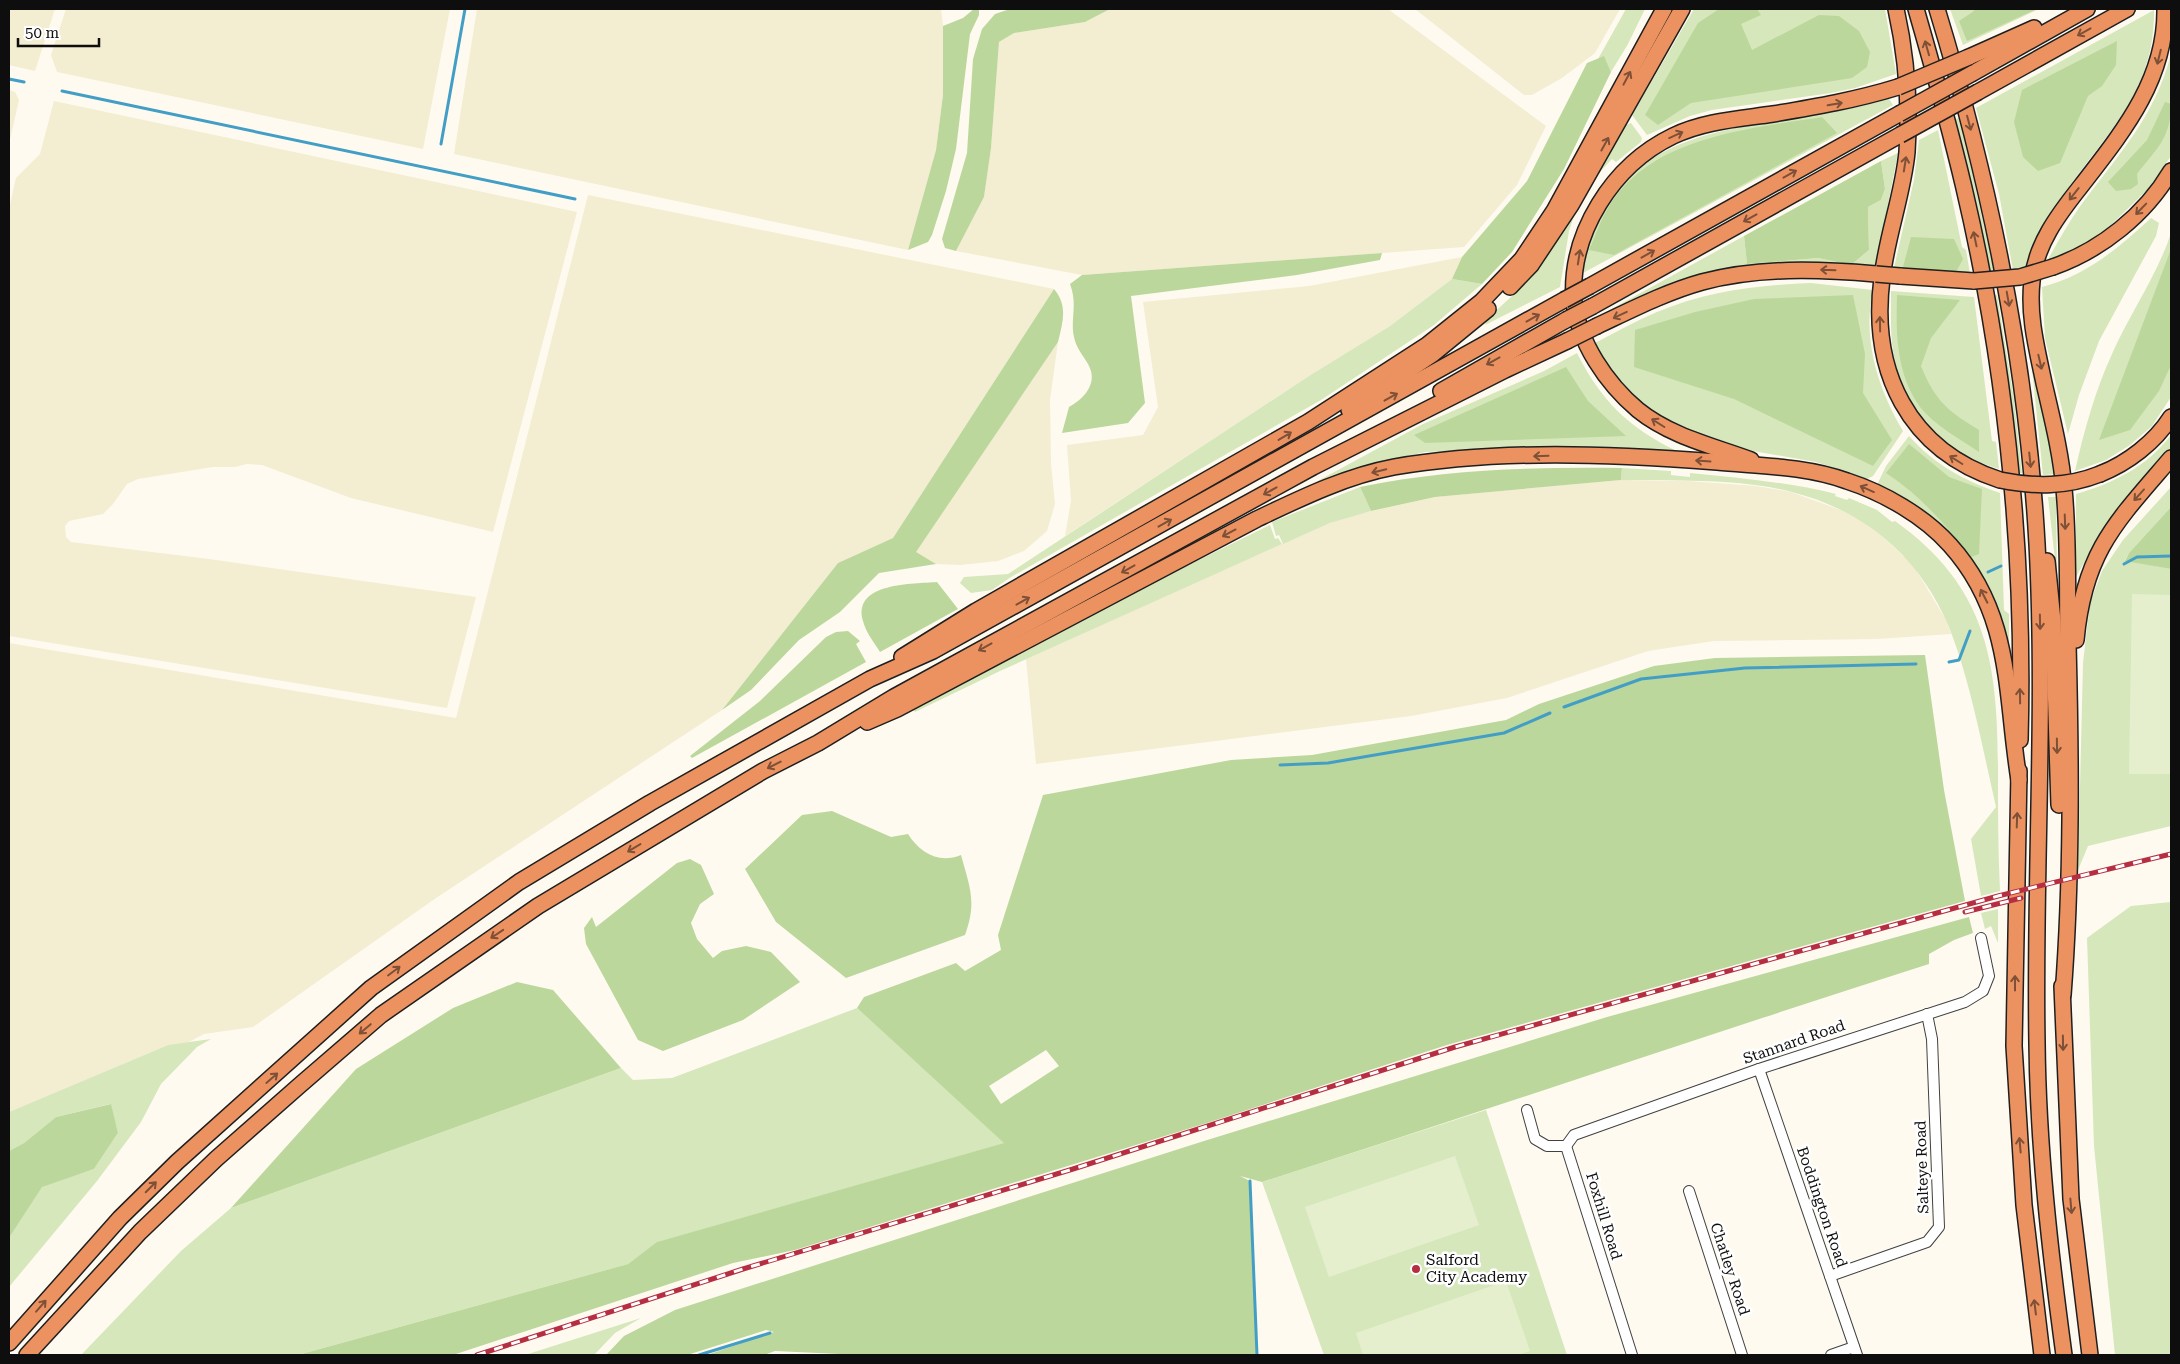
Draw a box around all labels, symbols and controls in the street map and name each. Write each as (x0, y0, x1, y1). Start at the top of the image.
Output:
scale bar (18, 15, 99, 47)
text: 50 m (25, 24, 60, 42)
one-way arrow (2077, 28, 2092, 37)
one-way arrow (1922, 40, 1931, 56)
one-way arrow (2154, 48, 2163, 64)
one-way arrow (1622, 71, 1632, 86)
one-way arrow (1827, 98, 1843, 108)
one-way arrow (1965, 115, 1975, 131)
one-way arrow (1668, 130, 1683, 140)
one-way arrow (1600, 138, 1610, 152)
one-way arrow (1900, 156, 1910, 172)
one-way arrow (1782, 169, 1797, 179)
one-way arrow (2069, 187, 2080, 200)
one-way arrow (2135, 203, 2147, 216)
one-way arrow (1742, 213, 1757, 223)
one-way arrow (1970, 232, 1979, 248)
one-way arrow (1641, 248, 1655, 258)
one-way arrow (1574, 250, 1584, 266)
one-way arrow (1820, 266, 1836, 275)
one-way arrow (2004, 290, 2013, 306)
one-way arrow (1613, 311, 1628, 320)
one-way arrow (1525, 313, 1540, 323)
one-way arrow (1875, 316, 1885, 332)
one-way arrow (2036, 353, 2045, 369)
one-way arrow (1486, 357, 1500, 367)
one-way arrow (1383, 392, 1398, 402)
one-way arrow (1652, 418, 1666, 428)
one-way arrow (1277, 431, 1291, 441)
one-way arrow (1533, 451, 1549, 461)
one-way arrow (2025, 451, 2035, 467)
one-way arrow (1949, 455, 1963, 465)
one-way arrow (1695, 457, 1711, 466)
one-way arrow (1372, 467, 1388, 476)
one-way arrow (1860, 483, 1875, 493)
one-way arrow (1263, 486, 1278, 496)
one-way arrow (2133, 488, 2145, 501)
one-way arrow (2061, 514, 2070, 530)
one-way arrow (1157, 517, 1171, 527)
one-way arrow (1222, 528, 1237, 538)
one-way arrow (1120, 564, 1135, 574)
one-way arrow (1979, 589, 1988, 604)
one-way arrow (1015, 596, 1029, 606)
one-way arrow (2035, 614, 2044, 630)
one-way arrow (979, 642, 993, 652)
one-way arrow (2015, 689, 2025, 705)
one-way arrow (2052, 737, 2062, 753)
one-way arrow (767, 760, 782, 770)
one-way arrow (2013, 813, 2022, 829)
one-way arrow (628, 843, 642, 853)
one-way arrow (490, 929, 504, 939)
one-way arrow (387, 966, 401, 976)
one-way arrow (2010, 975, 2019, 991)
street label: Stannard Road (1741, 1016, 1848, 1068)
one-way arrow (359, 1023, 372, 1034)
one-way arrow (2058, 1035, 2068, 1051)
one-way arrow (265, 1072, 278, 1083)
street label: Salteye Road (1911, 1120, 1933, 1214)
one-way arrow (2015, 1138, 2024, 1154)
street label: Boddington Road (1793, 1144, 1851, 1270)
street label: Foxhill Road (1582, 1170, 1626, 1262)
one-way arrow (145, 1181, 158, 1193)
one-way arrow (2067, 1197, 2076, 1213)
street label: Chatley Road (1707, 1220, 1754, 1318)
place label: Salford City Academy (1426, 1251, 1527, 1286)
marker: Salford City Academy (1410, 1263, 1422, 1275)
one-way arrow (35, 1299, 46, 1312)
one-way arrow (2030, 1299, 2040, 1315)

